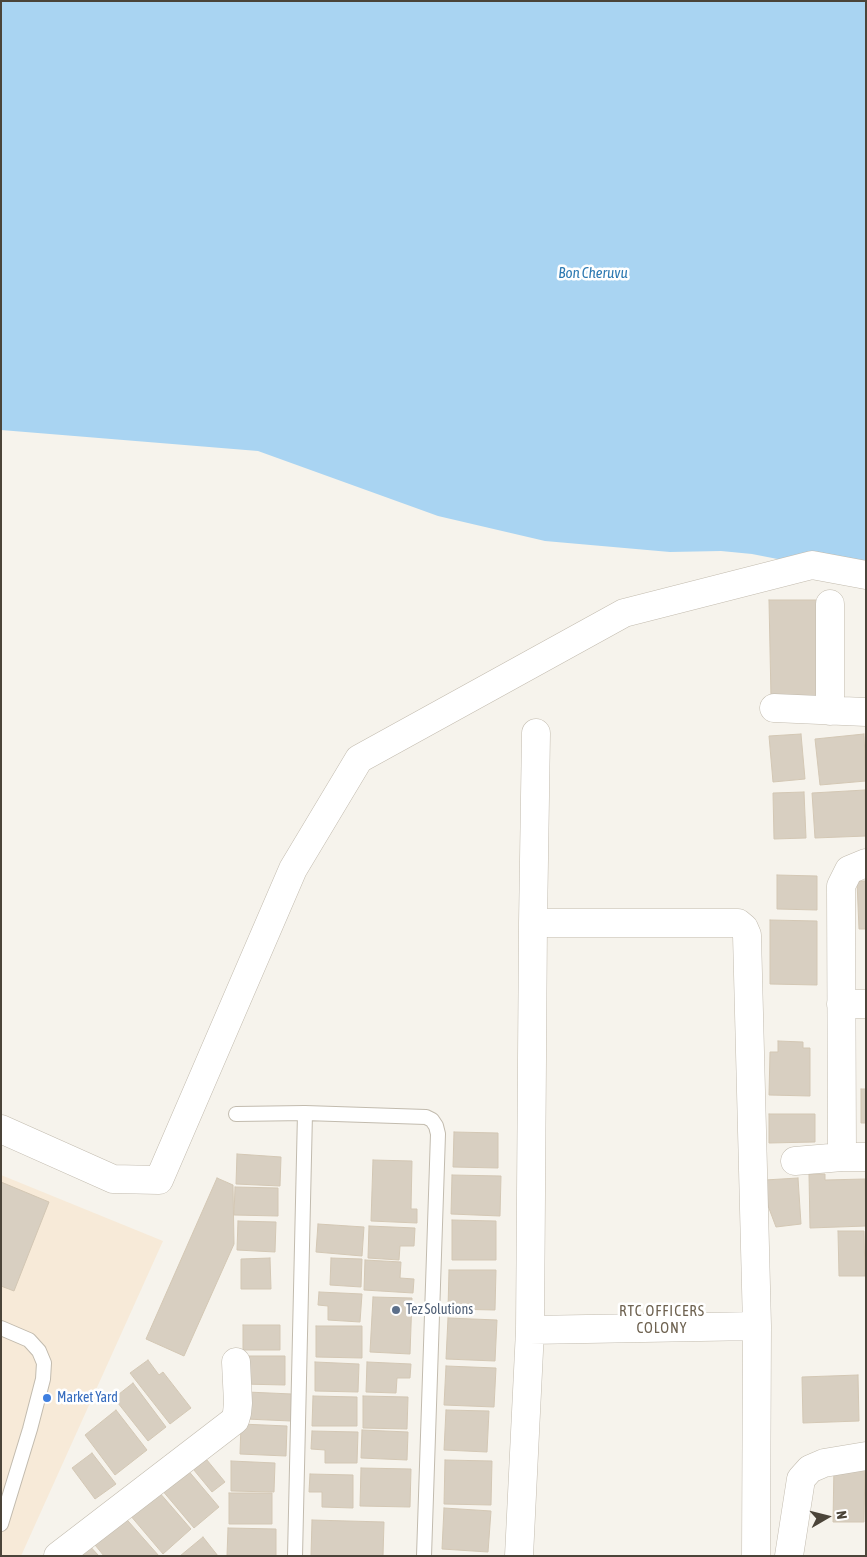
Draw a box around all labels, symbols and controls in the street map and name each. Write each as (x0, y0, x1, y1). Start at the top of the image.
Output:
water label: Bon Cheruvu (558, 264, 628, 282)
place label: Tez Solutions (406, 1302, 473, 1318)
district label: RTC OFFICERS COLONY (617, 1302, 707, 1337)
marker: Tez Solutions (390, 1304, 402, 1316)
place label: Market Yard (57, 1390, 118, 1406)
marker: Market Yard (41, 1392, 53, 1404)
north arrow (802, 1492, 852, 1542)
text: N (833, 1510, 850, 1520)

